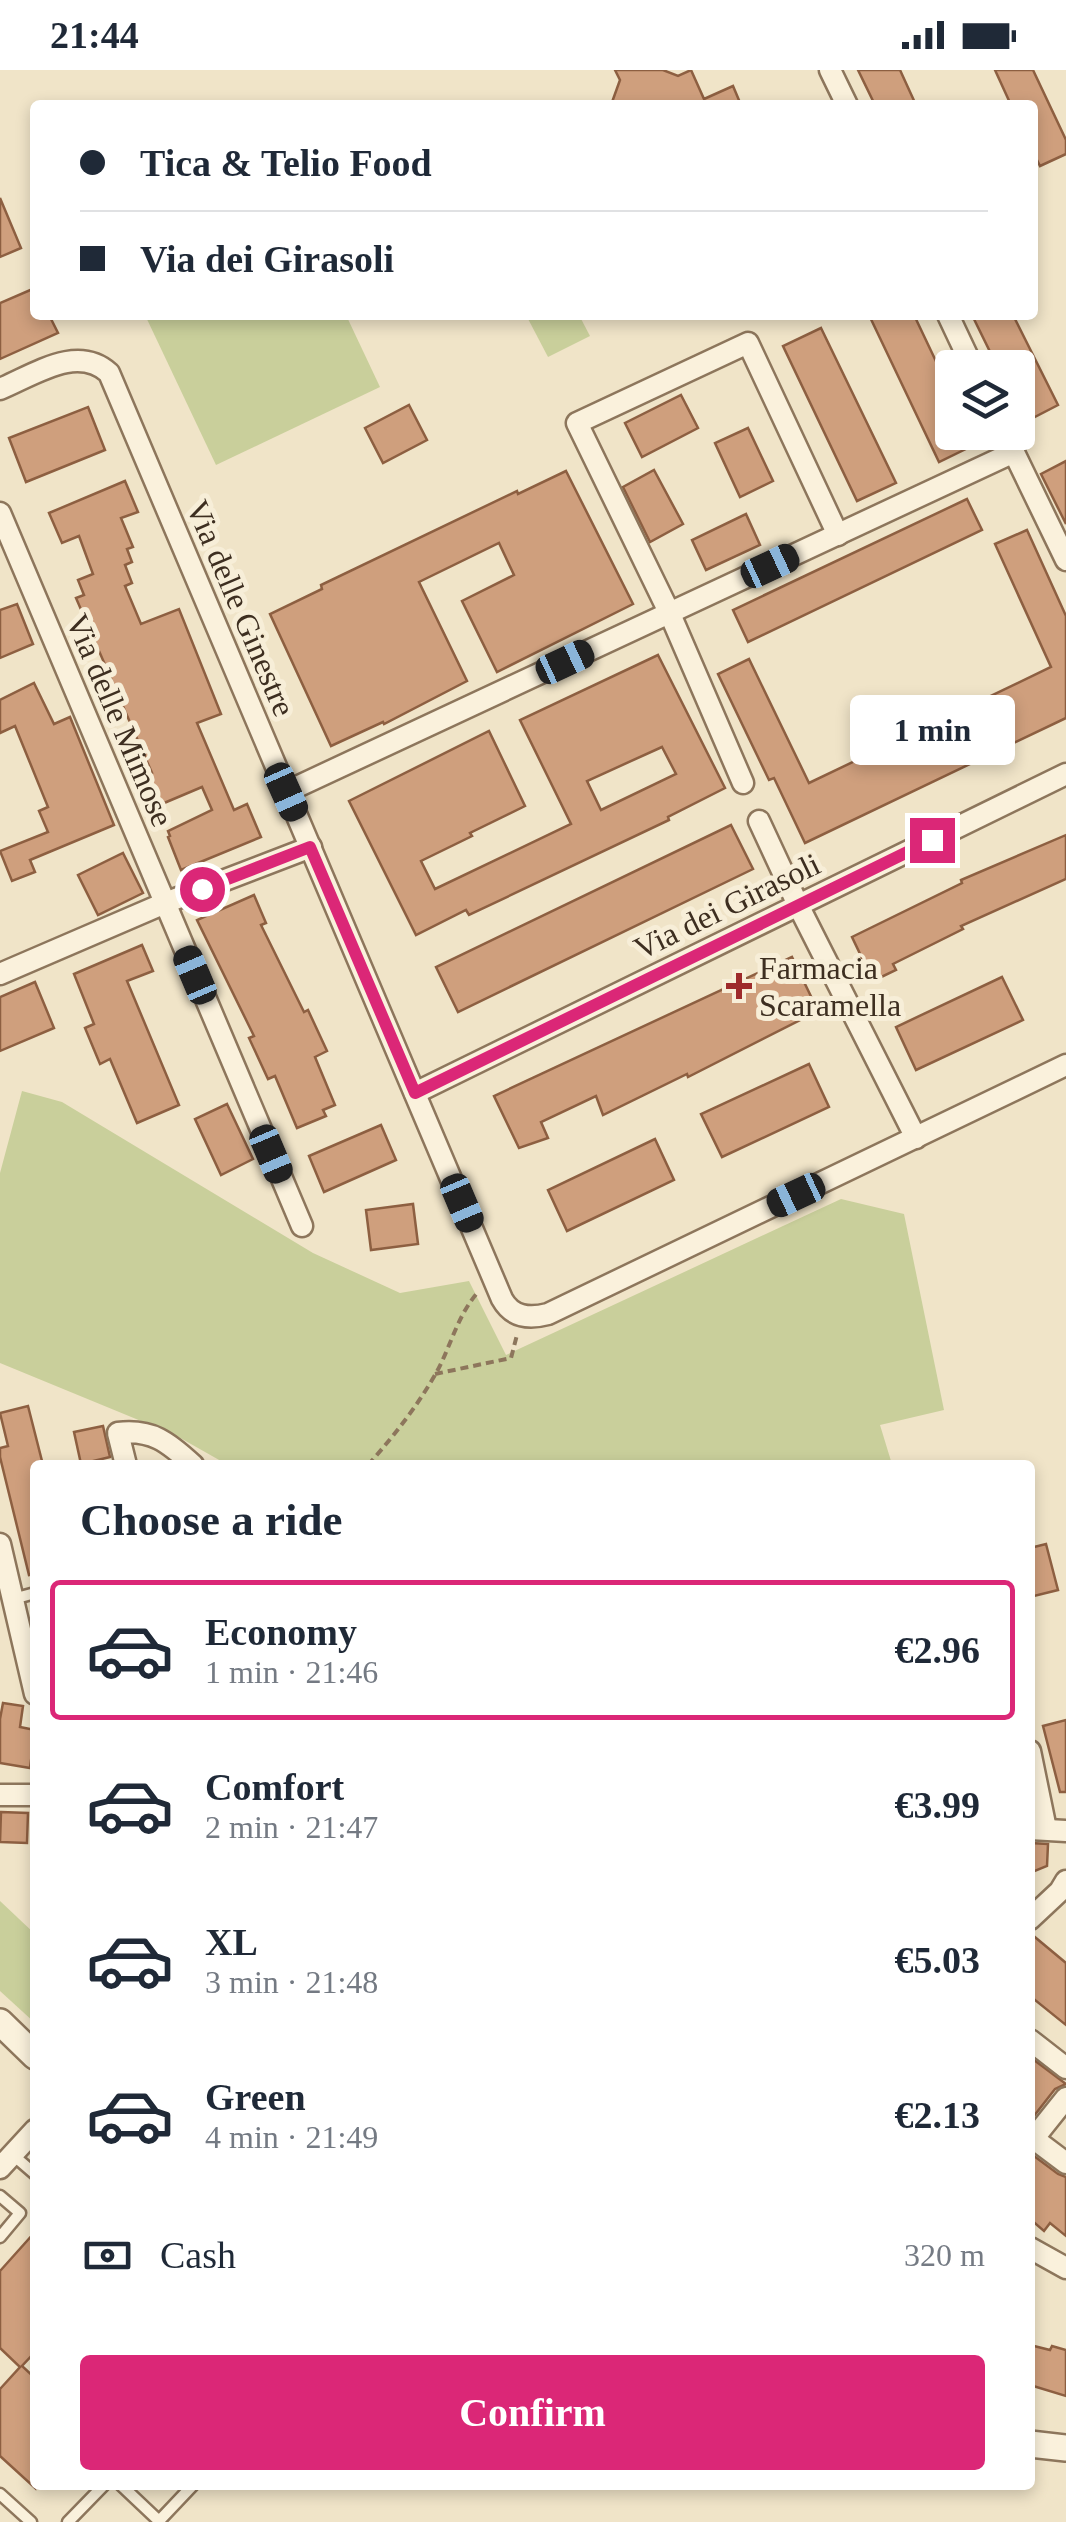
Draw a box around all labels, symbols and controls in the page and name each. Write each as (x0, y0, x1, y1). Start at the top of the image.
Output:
text: 21:44 (50, 14, 139, 56)
text: Tica & Telio Food (140, 142, 432, 184)
text: Via dei Girasoli (140, 238, 394, 280)
map controls (935, 350, 1035, 450)
button: layers (935, 350, 1035, 450)
street label: Via delle Ginestre (179, 495, 303, 721)
car (736, 540, 804, 592)
street label: Via delle Mimose (59, 608, 181, 832)
car (531, 636, 599, 688)
callout: 1 min (850, 695, 1014, 765)
text: 1 min (894, 712, 971, 748)
car (260, 758, 312, 826)
route end (910, 818, 955, 863)
street label: Via dei Girasoli (628, 845, 826, 967)
route start (180, 867, 225, 912)
car (169, 942, 221, 1008)
place label: Farmacia Scaramella (759, 950, 901, 1023)
marker: Farmacia Scaramella (728, 975, 750, 997)
car (245, 1121, 297, 1187)
car (762, 1169, 830, 1221)
car (436, 1170, 488, 1236)
text: Choose a ride (80, 1495, 343, 1545)
icon: car (85, 1605, 175, 1695)
text: Economy (205, 1611, 357, 1653)
text: €2.96 (895, 1629, 980, 1671)
text: 1 min · 21:46 (205, 1654, 378, 1690)
icon: car (85, 1760, 175, 1850)
text: Comfort (205, 1766, 344, 1808)
text: €3.99 (895, 1784, 980, 1826)
text: 2 min · 21:47 (205, 1809, 378, 1845)
icon: car (85, 1915, 175, 2005)
text: XL (205, 1921, 258, 1963)
text: €5.03 (895, 1939, 980, 1981)
text: 3 min · 21:48 (205, 1964, 378, 2000)
icon: car (85, 2070, 175, 2160)
text: Green (205, 2076, 306, 2118)
text: €2.13 (895, 2094, 980, 2136)
text: 4 min · 21:49 (205, 2119, 378, 2155)
icon: cash (80, 2228, 135, 2283)
text: Cash (160, 2234, 236, 2276)
text: 320 m (904, 2237, 985, 2273)
button: Confirm (80, 2355, 985, 2470)

